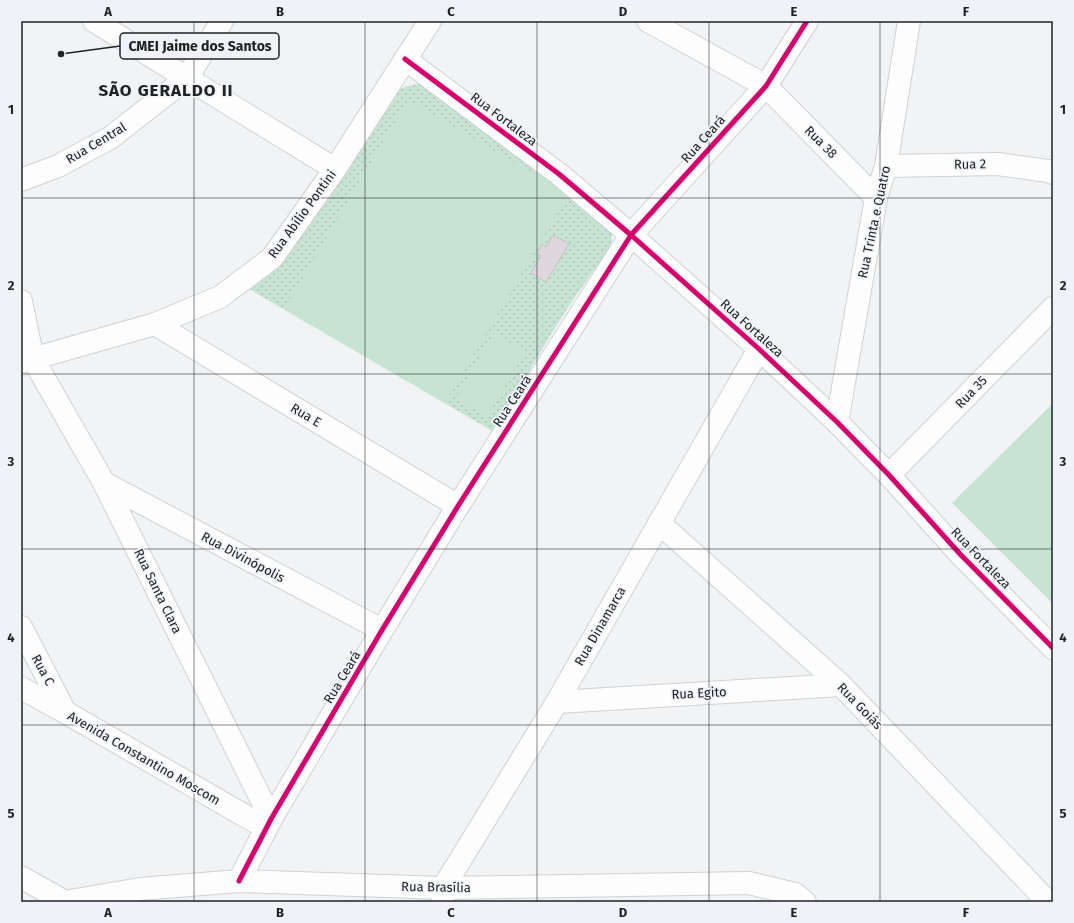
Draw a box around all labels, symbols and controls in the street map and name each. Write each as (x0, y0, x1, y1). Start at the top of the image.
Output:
text: A (103, 4, 112, 19)
text: B (276, 4, 284, 19)
text: C (447, 4, 455, 19)
text: D (619, 4, 628, 19)
text: E (791, 4, 798, 19)
text: F (963, 4, 970, 19)
callout: CMEI Jaime dos Santos (120, 33, 279, 59)
text: CMEI Jaime dos Santos (128, 38, 272, 55)
district label: SÃO GERALDO II (98, 80, 234, 101)
street label: Rua Fortaleza (468, 89, 540, 149)
text: 1 (8, 102, 14, 117)
text: 1 (1060, 102, 1066, 117)
street label: Rua Ceará (678, 112, 728, 166)
street label: Rua Central (63, 119, 129, 167)
street label: Rua 38 (802, 123, 840, 161)
street label: Rua 2 (954, 156, 986, 172)
street label: Rua Trinta e Quatro (855, 164, 893, 280)
street label: Rua Abílio Pontini (265, 167, 339, 261)
text: 2 (8, 278, 15, 293)
text: 2 (1060, 278, 1067, 293)
street label: Rua Fortaleza (718, 296, 786, 360)
street label: Rua Ceará (490, 372, 534, 430)
street label: Rua 35 (952, 373, 990, 411)
street label: Rua E (288, 400, 324, 430)
text: 3 (7, 454, 15, 469)
text: 3 (1059, 454, 1067, 469)
street label: Rua Fortaleza (948, 524, 1014, 592)
street label: Rua Divinópolis (199, 529, 287, 585)
street label: Rua Santa Clara (131, 546, 185, 636)
street label: Rua Dinamarca (571, 584, 629, 668)
text: 4 (7, 630, 15, 645)
text: 4 (1059, 630, 1067, 645)
street label: Rua Ceará (320, 648, 364, 706)
street label: Rua C (29, 652, 58, 689)
street label: Rua Goiás (834, 680, 886, 732)
street label: Rua Egito (671, 684, 727, 702)
street label: Avenida Constantino Moscom (65, 708, 223, 808)
text: 5 (8, 806, 15, 821)
text: 5 (1060, 806, 1067, 821)
street label: Rua Brasília (401, 879, 471, 895)
text: A (103, 905, 112, 920)
text: B (276, 905, 284, 920)
text: C (447, 905, 455, 920)
text: D (619, 905, 628, 920)
text: E (791, 905, 798, 920)
text: F (963, 905, 970, 920)

